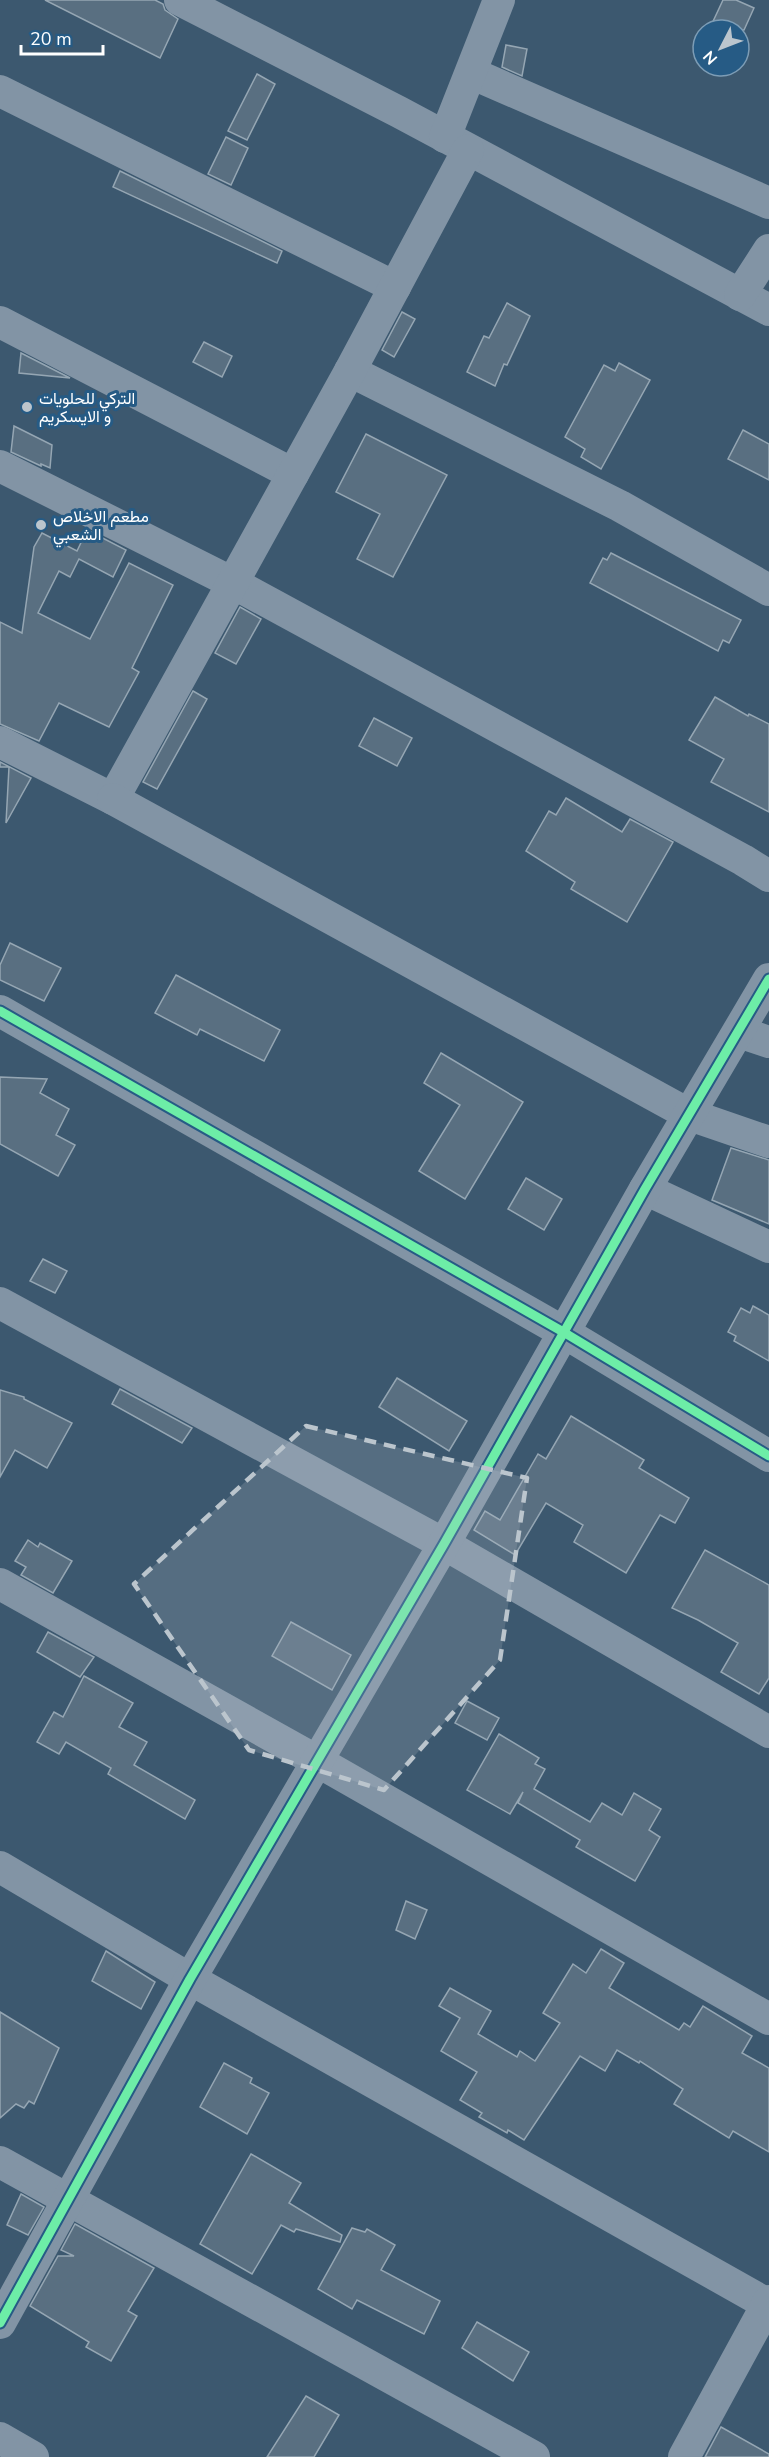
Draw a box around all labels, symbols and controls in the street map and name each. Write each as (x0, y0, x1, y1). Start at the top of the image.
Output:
scale bar (21, 18, 104, 56)
north arrow (691, 18, 751, 78)
text: 20 m (30, 27, 72, 51)
text: N (698, 46, 723, 69)
place label: التركي للحلويات و الايسكريم (39, 388, 135, 428)
marker: التركي للحلويات و الايسكريم (20, 400, 34, 414)
place label: مطعم الاخلاص الشعبي (53, 506, 149, 548)
marker: مطعم الاخلاص الشعبي (34, 518, 48, 532)

